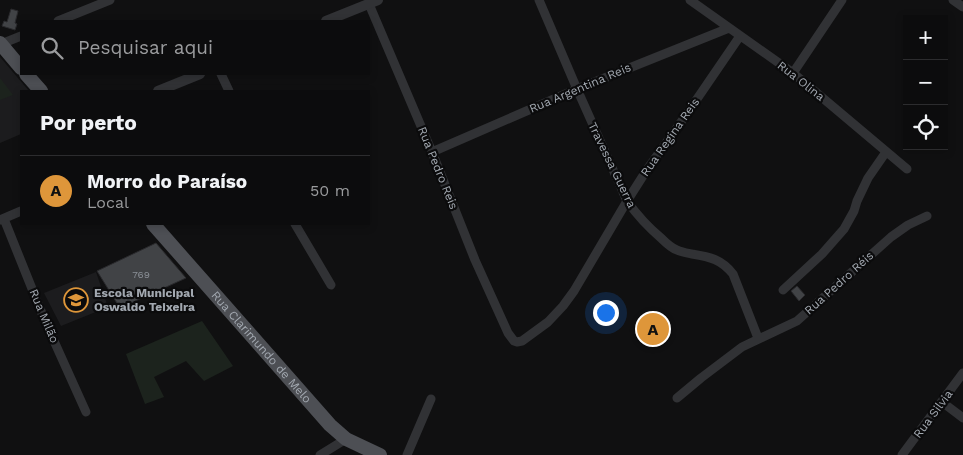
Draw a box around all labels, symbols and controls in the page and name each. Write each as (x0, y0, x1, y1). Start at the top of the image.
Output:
map controls (903, 15, 948, 150)
button: + (903, 15, 948, 60)
search box (20, 20, 370, 75)
icon: search (38, 34, 66, 62)
text: Pesquisar aqui (78, 36, 213, 59)
street label: Rua Olina (775, 58, 828, 104)
street label: Rua Argentina Reis (527, 60, 633, 116)
button: − (903, 60, 948, 105)
street label: Rua Regina Reis (638, 95, 702, 179)
button: locate (903, 105, 948, 150)
text: Por perto (40, 110, 137, 135)
street label: Travessa Guerra (585, 120, 639, 210)
street label: Rua Pedro Reis (415, 125, 461, 211)
text: Morro do Paraíso (87, 170, 247, 193)
text: A (51, 181, 61, 200)
text: 50 m (310, 181, 350, 200)
text: Local (87, 193, 129, 212)
street label: Rua Pedro Réis (802, 248, 876, 318)
house number: 769 (132, 269, 150, 280)
place label: Escola Municipal Oswaldo Teixeira (94, 286, 195, 314)
street label: Rua Milão (26, 287, 62, 345)
school or university icon: Escola Municipal Oswaldo Teixeira (63, 287, 89, 313)
street label: Rua Clarimundo de Melo (208, 288, 314, 406)
your location (593, 300, 619, 326)
pin: A (637, 310, 669, 348)
street label: Rua Silvia (910, 387, 956, 441)

